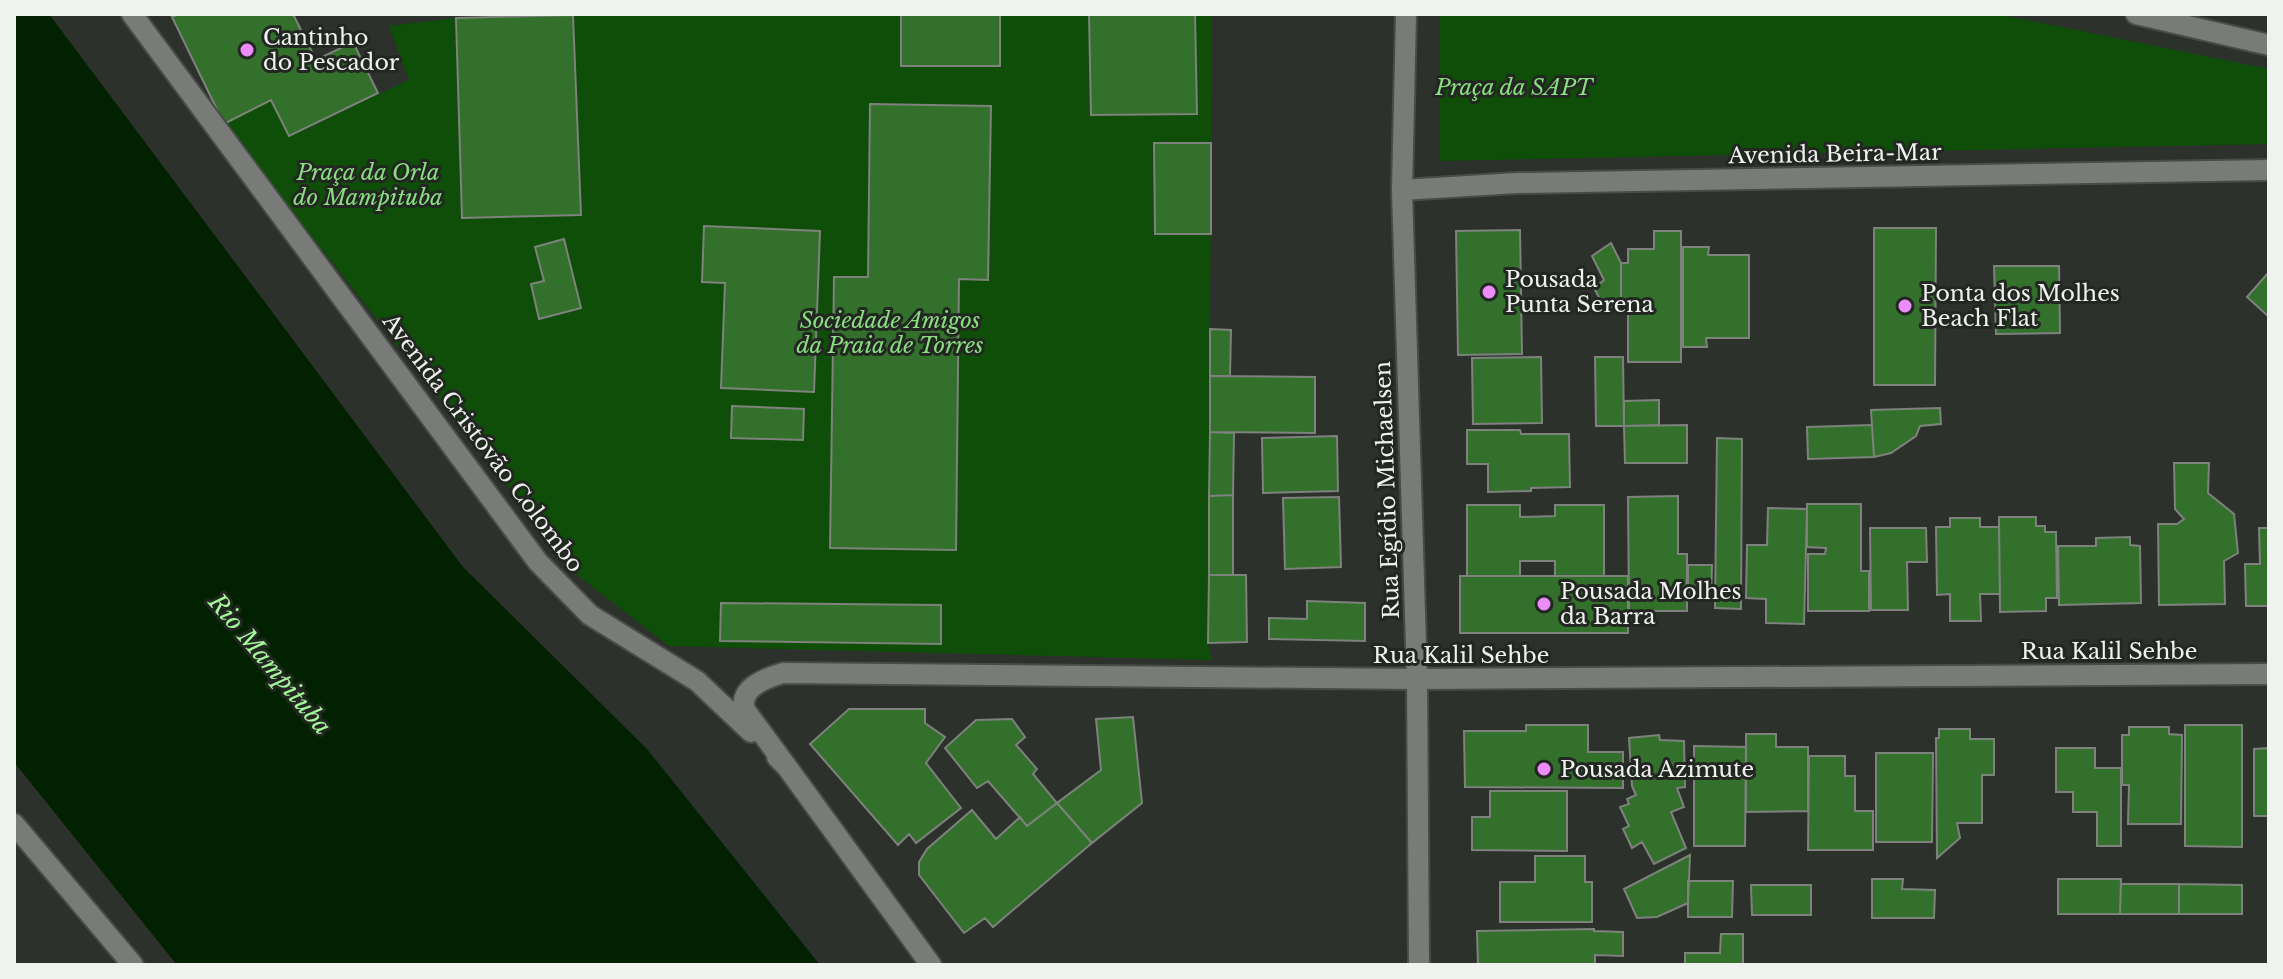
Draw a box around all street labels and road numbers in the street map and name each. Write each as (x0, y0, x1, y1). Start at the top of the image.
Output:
street label: Avenida Beira-Mar (1727, 139, 1942, 169)
street label: Avenida Cristóvão Colombo (376, 307, 589, 578)
street label: Rua Egídio Michaelsen (1369, 361, 1405, 619)
street label: Rua Kalil Sehbe (2021, 638, 2197, 665)
street label: Rua Kalil Sehbe (1373, 642, 1549, 669)

